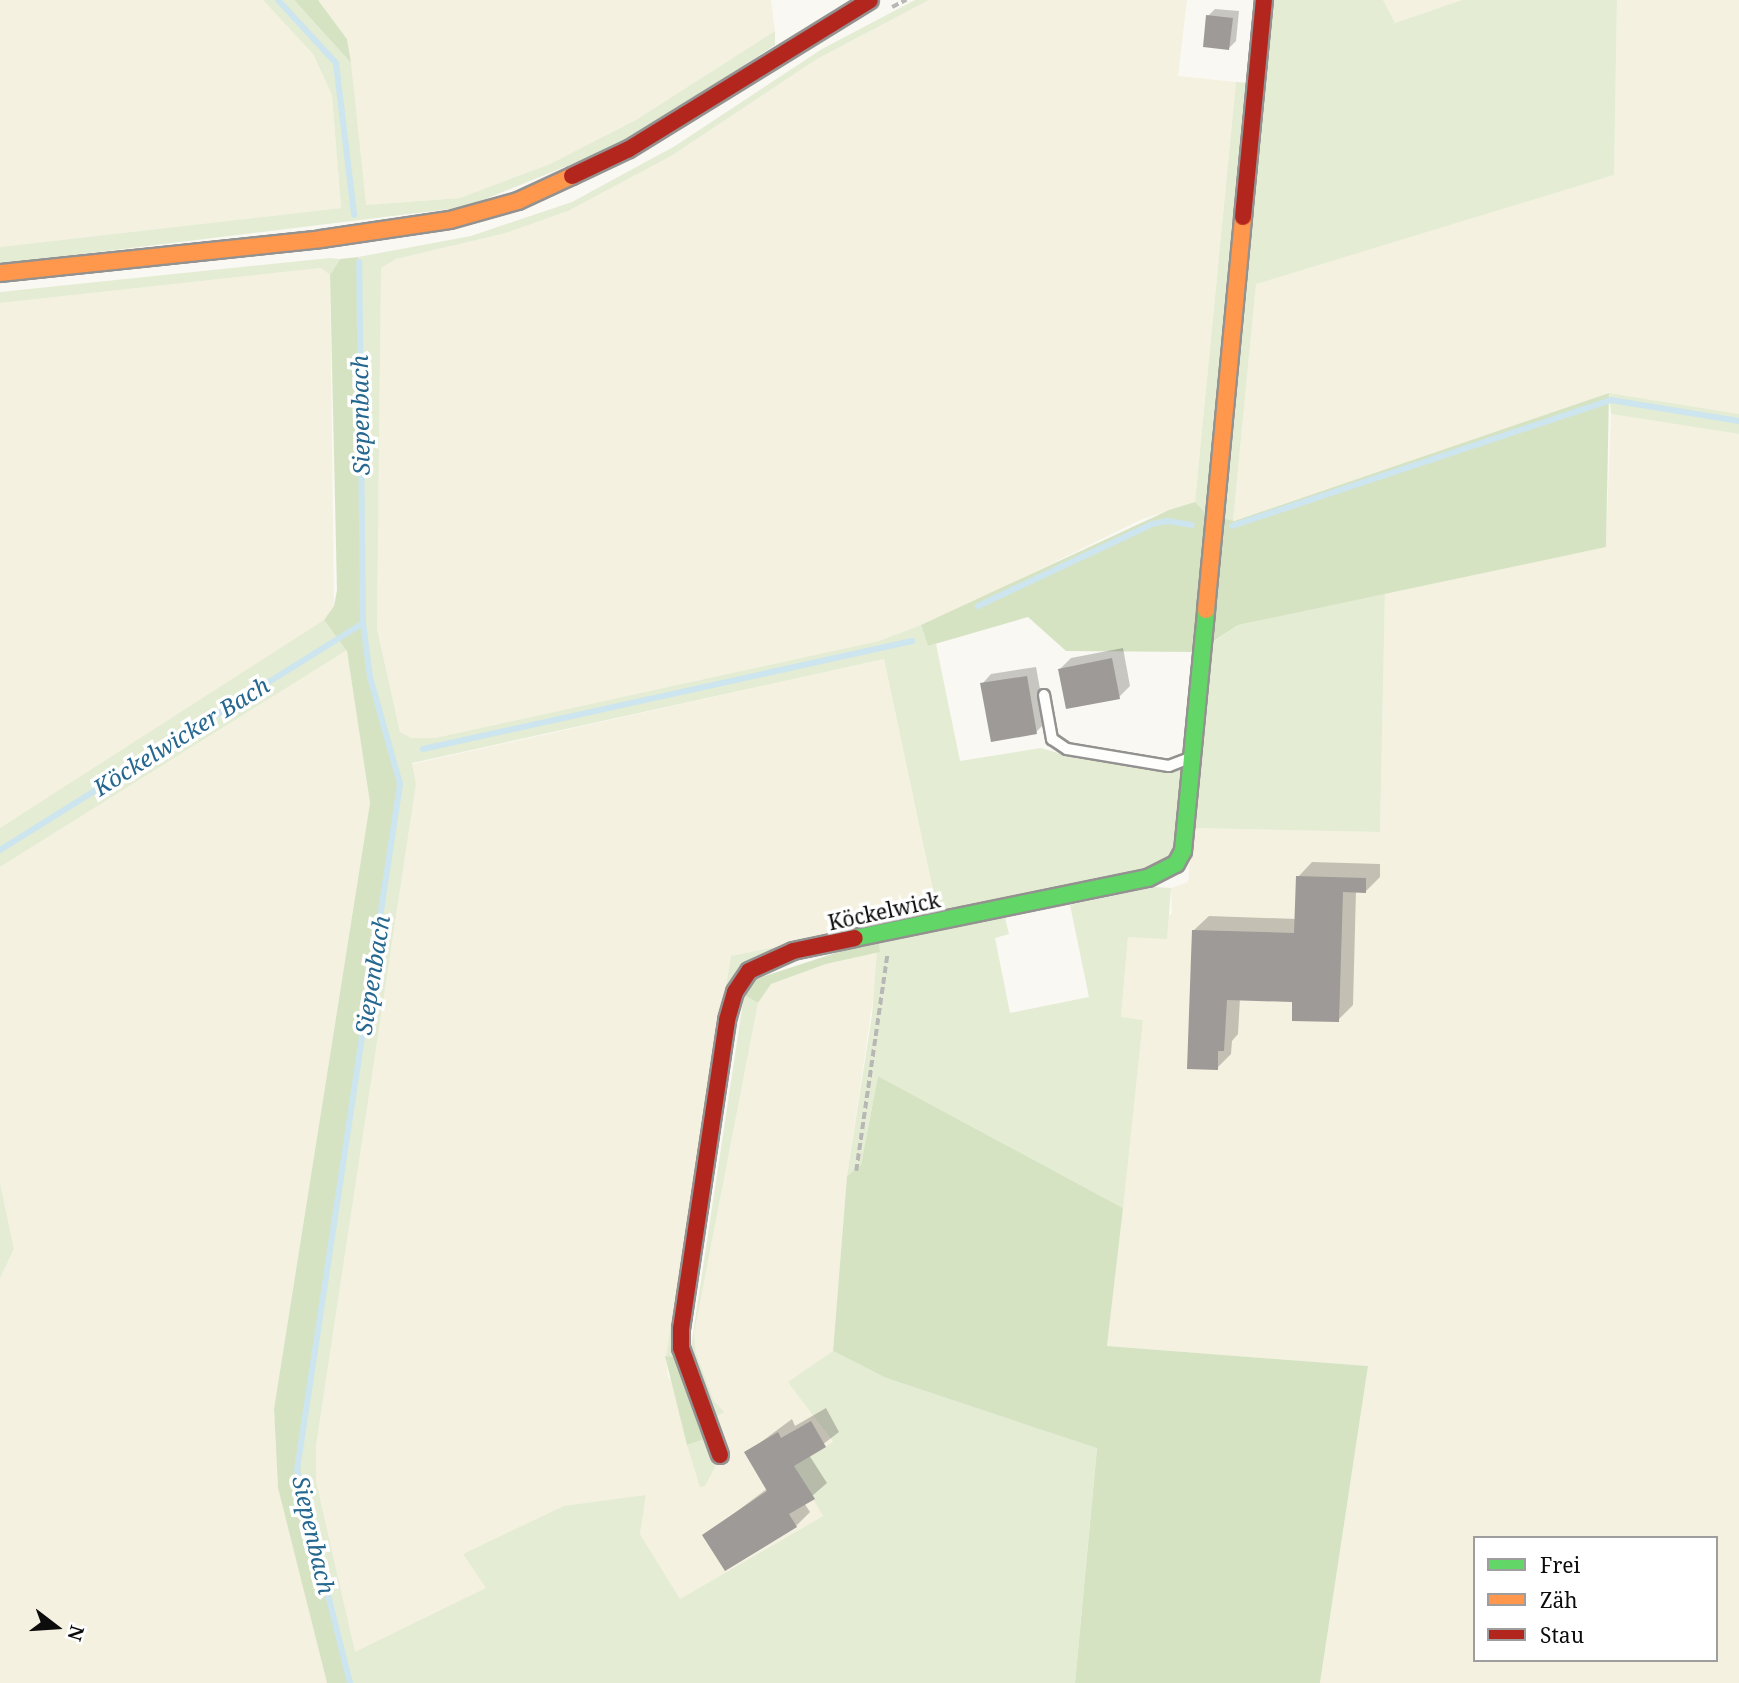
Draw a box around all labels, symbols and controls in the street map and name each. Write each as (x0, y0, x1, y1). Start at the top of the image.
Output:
water label: Siepenbach (345, 355, 375, 475)
water label: Köckelwicker Bach (88, 671, 274, 801)
street label: Köckelwick (826, 887, 942, 935)
water label: Siepenbach (349, 913, 395, 1037)
water label: Siepenbach (287, 1473, 341, 1597)
legend (1473, 1536, 1718, 1662)
text: Frei (1540, 1551, 1580, 1579)
text: Zäh (1540, 1586, 1578, 1614)
north arrow (21, 1592, 91, 1662)
text: Stau (1540, 1621, 1584, 1649)
text: N (61, 1622, 91, 1644)

